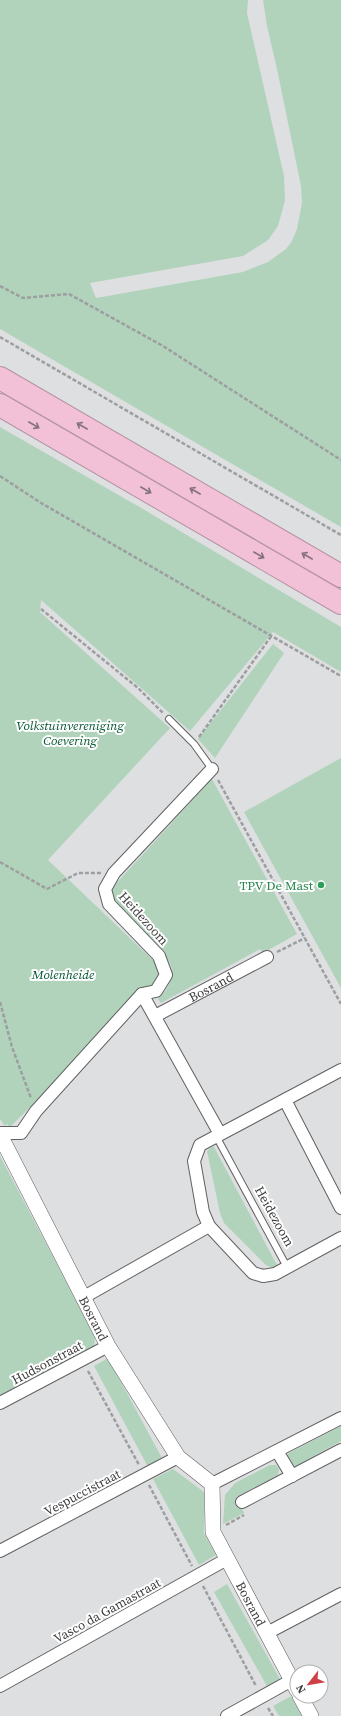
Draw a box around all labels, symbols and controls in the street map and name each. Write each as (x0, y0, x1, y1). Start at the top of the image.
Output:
one-way arrow (28, 421, 40, 429)
one-way arrow (76, 421, 88, 429)
one-way arrow (189, 486, 201, 494)
one-way arrow (140, 487, 152, 495)
one-way arrow (252, 552, 264, 560)
one-way arrow (301, 552, 313, 560)
park label: Volkstuinvereniging Coevering (16, 717, 124, 749)
place label: TPV De Mast (239, 877, 314, 894)
marker: TPV De Mast (316, 880, 326, 890)
street label: Heidezoom (115, 888, 172, 949)
park label: Molenheide (31, 966, 95, 983)
street label: Bosrand (186, 968, 237, 1006)
street label: Heidezoom (251, 1183, 298, 1250)
street label: Bosrand (75, 1293, 112, 1344)
street label: Hudsonstraat (9, 1336, 86, 1388)
street label: Vespuccistraat (41, 1465, 124, 1520)
street label: Vasco da Gamastraat (51, 1574, 164, 1647)
street label: Bosrand (232, 1579, 270, 1630)
north arrow (289, 1664, 329, 1704)
text: N (292, 1682, 309, 1696)

